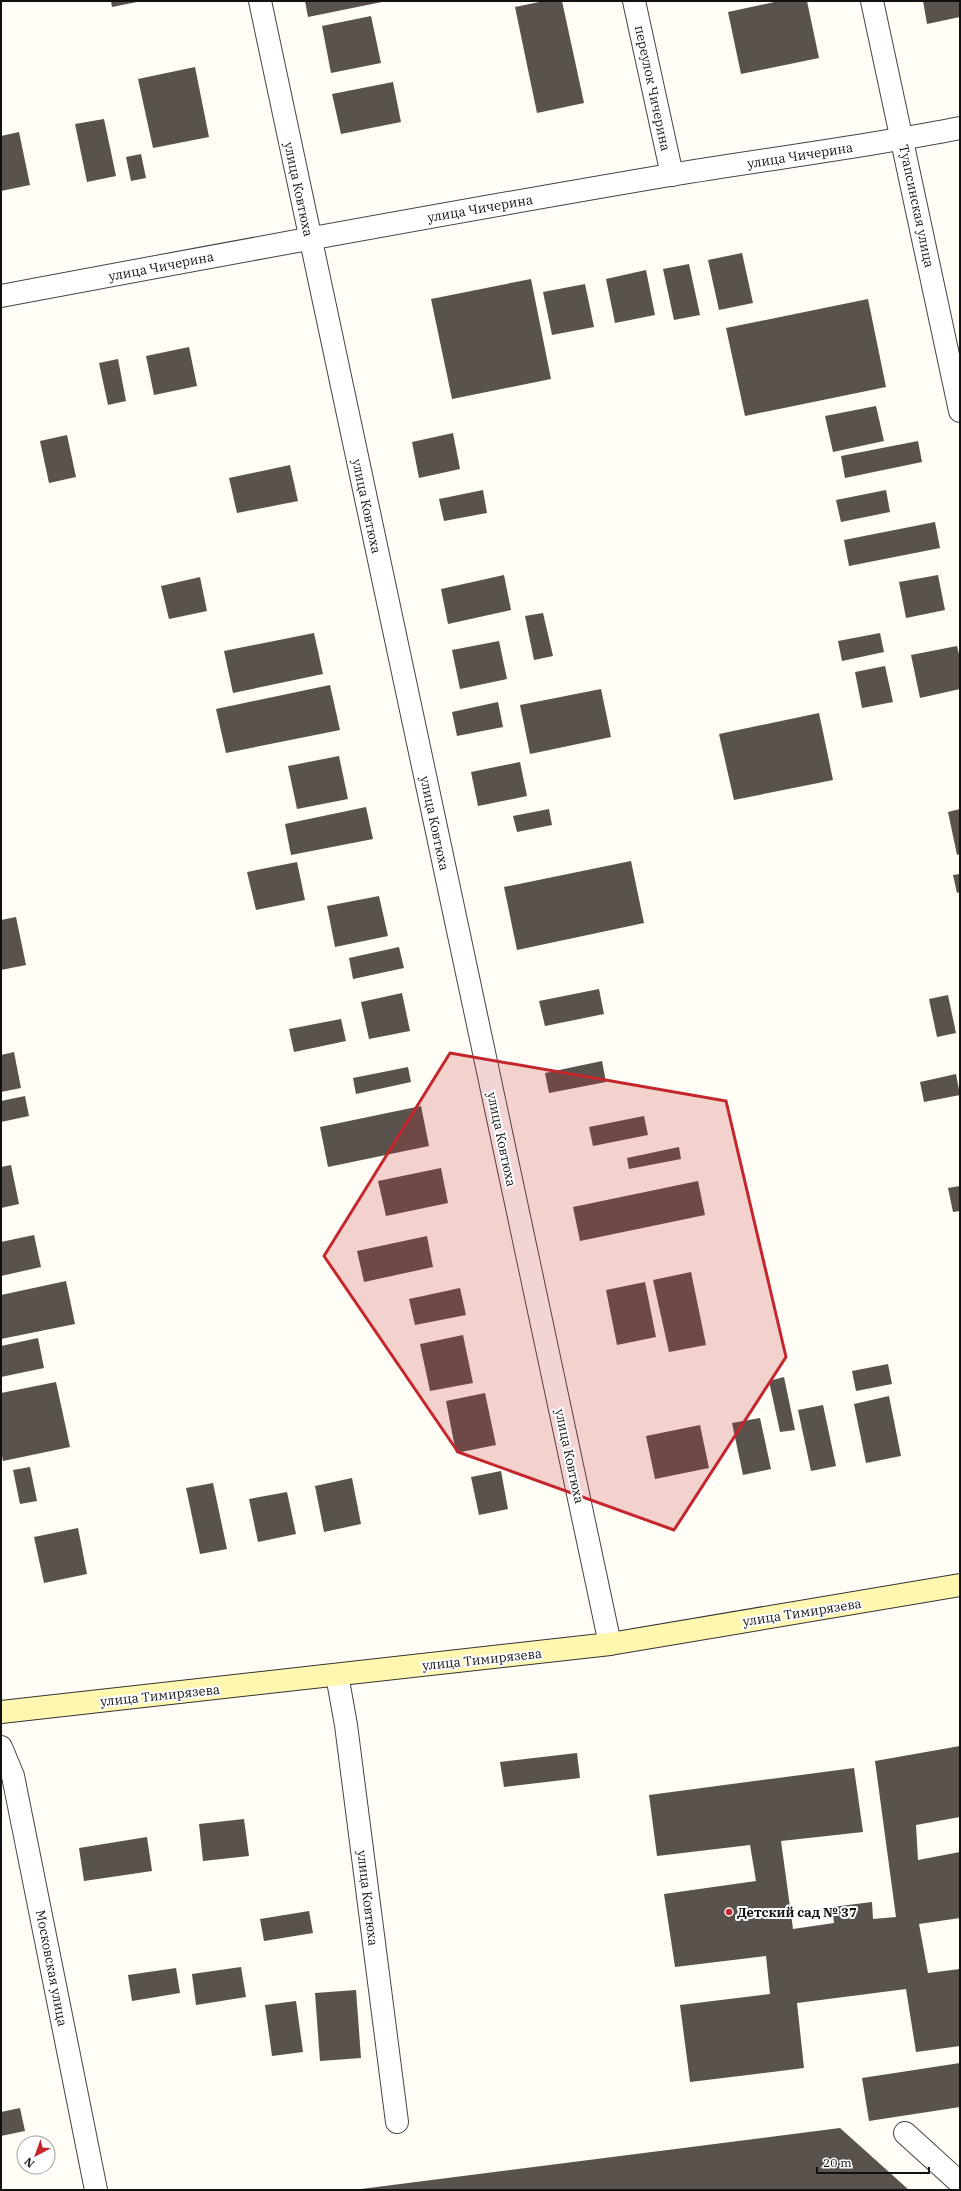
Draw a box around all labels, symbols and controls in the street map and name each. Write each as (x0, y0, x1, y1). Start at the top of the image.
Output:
street label: переулок Чичерина (631, 24, 674, 152)
street label: улица Чичерина (746, 139, 854, 172)
street label: улица Ковтюха (280, 140, 317, 238)
street label: Туапсинская улица (895, 143, 938, 269)
street label: улица Чичерина (426, 191, 534, 226)
street label: улица Чичерина (107, 248, 215, 285)
street label: улица Ковтюха (348, 457, 385, 555)
street label: улица Ковтюха (416, 774, 453, 872)
street label: улица Ковтюха (483, 1090, 520, 1188)
street label: улица Ковтюха (551, 1407, 588, 1505)
street label: улица Тимирязева (741, 1595, 863, 1630)
street label: улица Тимирязева (421, 1645, 543, 1674)
street label: улица Тимирязева (99, 1681, 221, 1710)
street label: улица Ковтюха (353, 1849, 382, 1947)
place label: Детский сад № 37 (737, 1904, 857, 1921)
marker: Детский сад № 37 (724, 1907, 734, 1917)
street label: Московская улица (32, 1909, 71, 2028)
north arrow (16, 2135, 56, 2175)
scale bar (817, 2149, 929, 2175)
text: N (21, 2154, 37, 2171)
text: 20 m (823, 2155, 852, 2170)

